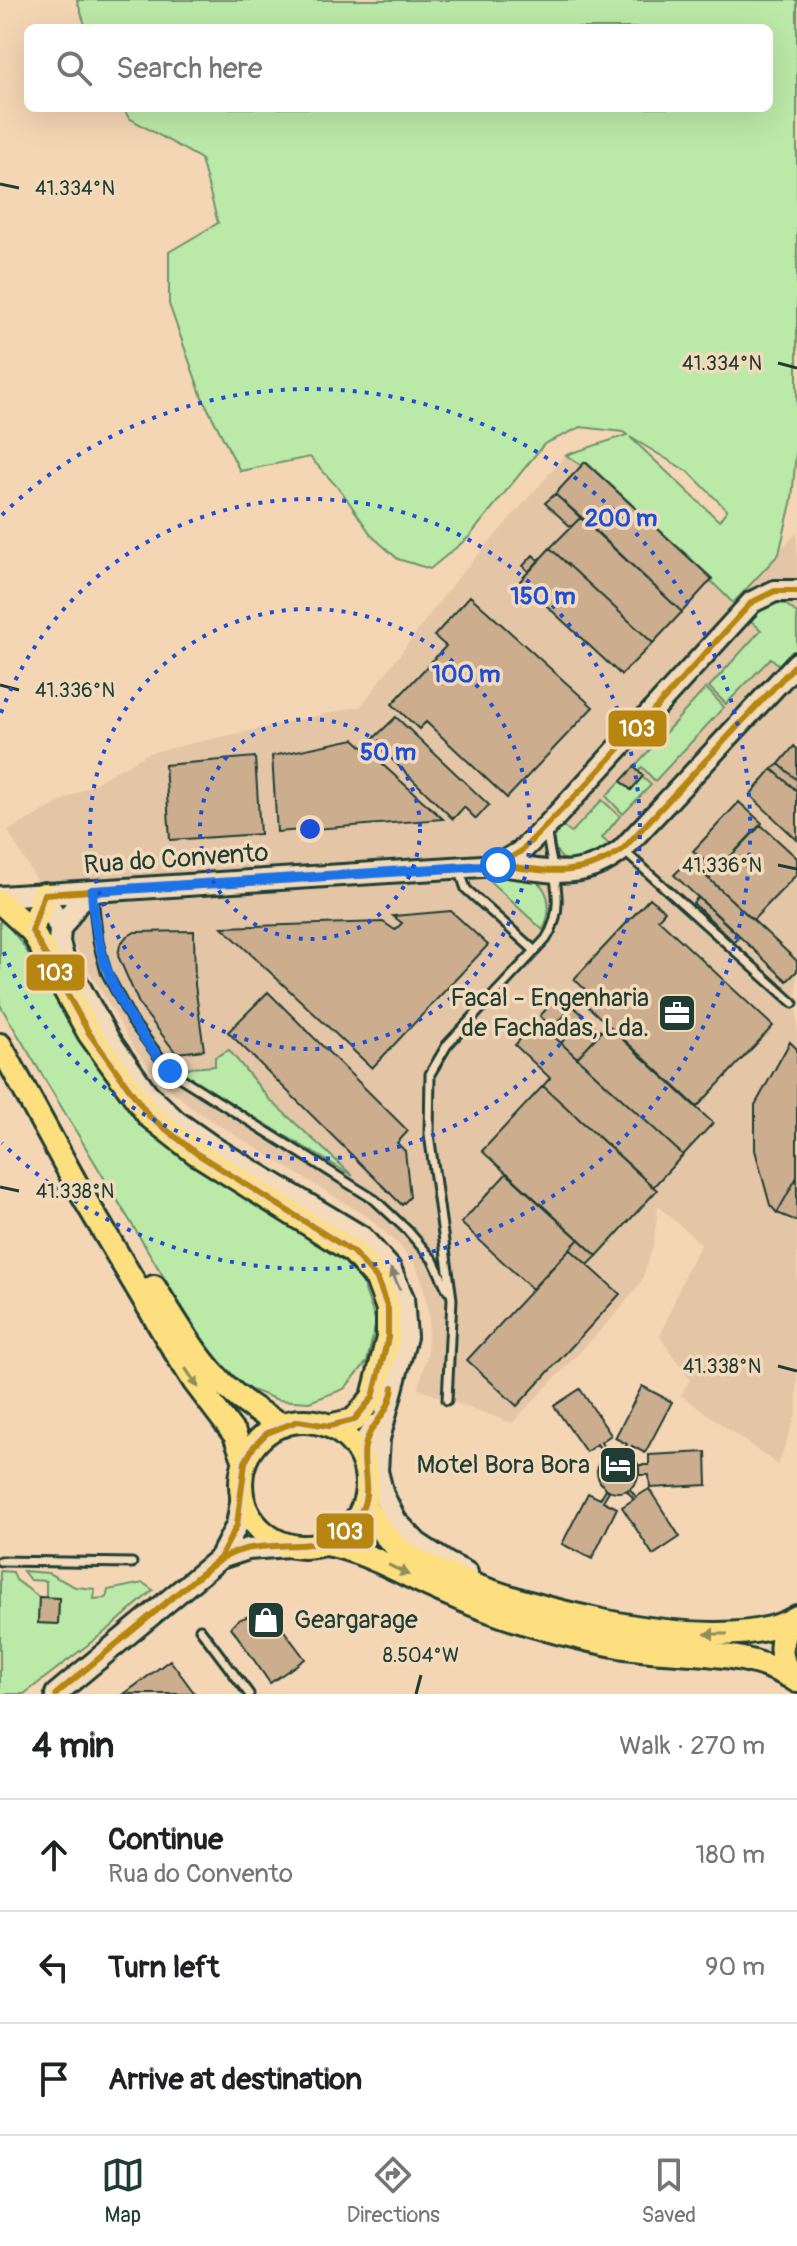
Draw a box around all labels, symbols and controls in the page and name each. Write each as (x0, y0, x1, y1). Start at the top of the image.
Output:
search box (24, 24, 773, 112)
icon: search (52, 46, 96, 90)
text: Search here (116, 50, 263, 87)
text: 41.334°N (35, 176, 115, 201)
text: 41.334°N (682, 351, 762, 376)
text: 200 m (585, 504, 657, 533)
text: 150 m (510, 582, 576, 611)
text: 100 m (432, 660, 500, 689)
text: 41.336°N (35, 678, 115, 703)
line badge: 103 (607, 709, 668, 748)
text: 103 (619, 715, 655, 743)
text: 50 m (360, 738, 416, 767)
centre of rings (296, 815, 324, 843)
street label: Rua do Convento (83, 837, 269, 881)
route start (480, 847, 516, 883)
text: 41.336°N (682, 853, 762, 878)
line badge: 103 (25, 953, 86, 992)
text: 103 (37, 959, 73, 987)
place label: Facal - Engenharia de Fachadas, Lda. (450, 982, 649, 1044)
office icon: Facal - Engenharia de Fachadas, Lda. (656, 992, 698, 1034)
route end (152, 1053, 188, 1089)
text: 41.338°N (36, 1179, 114, 1204)
one-way arrow (388, 1267, 401, 1291)
text: 41.338°N (683, 1354, 761, 1379)
one-way arrow (184, 1367, 199, 1388)
hotel icon: Motel Bora Bora (597, 1444, 639, 1486)
place label: Motel Bora Bora (416, 1449, 590, 1481)
line badge: 103 (315, 1512, 375, 1550)
text: 103 (327, 1518, 363, 1546)
one-way arrow (387, 1563, 410, 1577)
shop icon: Geargarage (245, 1599, 287, 1641)
place label: Geargarage (294, 1604, 418, 1636)
one-way arrow (703, 1628, 728, 1640)
text: 8.504°W (383, 1643, 459, 1668)
text: 4 min (32, 1725, 114, 1768)
text: Walk · 270 m (619, 1730, 765, 1762)
text: Continue (108, 1821, 223, 1858)
icon: ahead (32, 1833, 76, 1877)
text: 180 m (695, 1839, 765, 1871)
text: Rua do Convento (108, 1858, 293, 1890)
icon: left (32, 1945, 76, 1989)
text: Turn left (108, 1949, 219, 1986)
text: 90 m (705, 1951, 765, 1983)
icon: arrive (32, 2057, 76, 2101)
text: Arrive at destination (108, 2061, 362, 2098)
tab: Map (101, 2153, 145, 2229)
tab: Directions (347, 2153, 440, 2229)
tab: Saved (642, 2153, 696, 2229)

